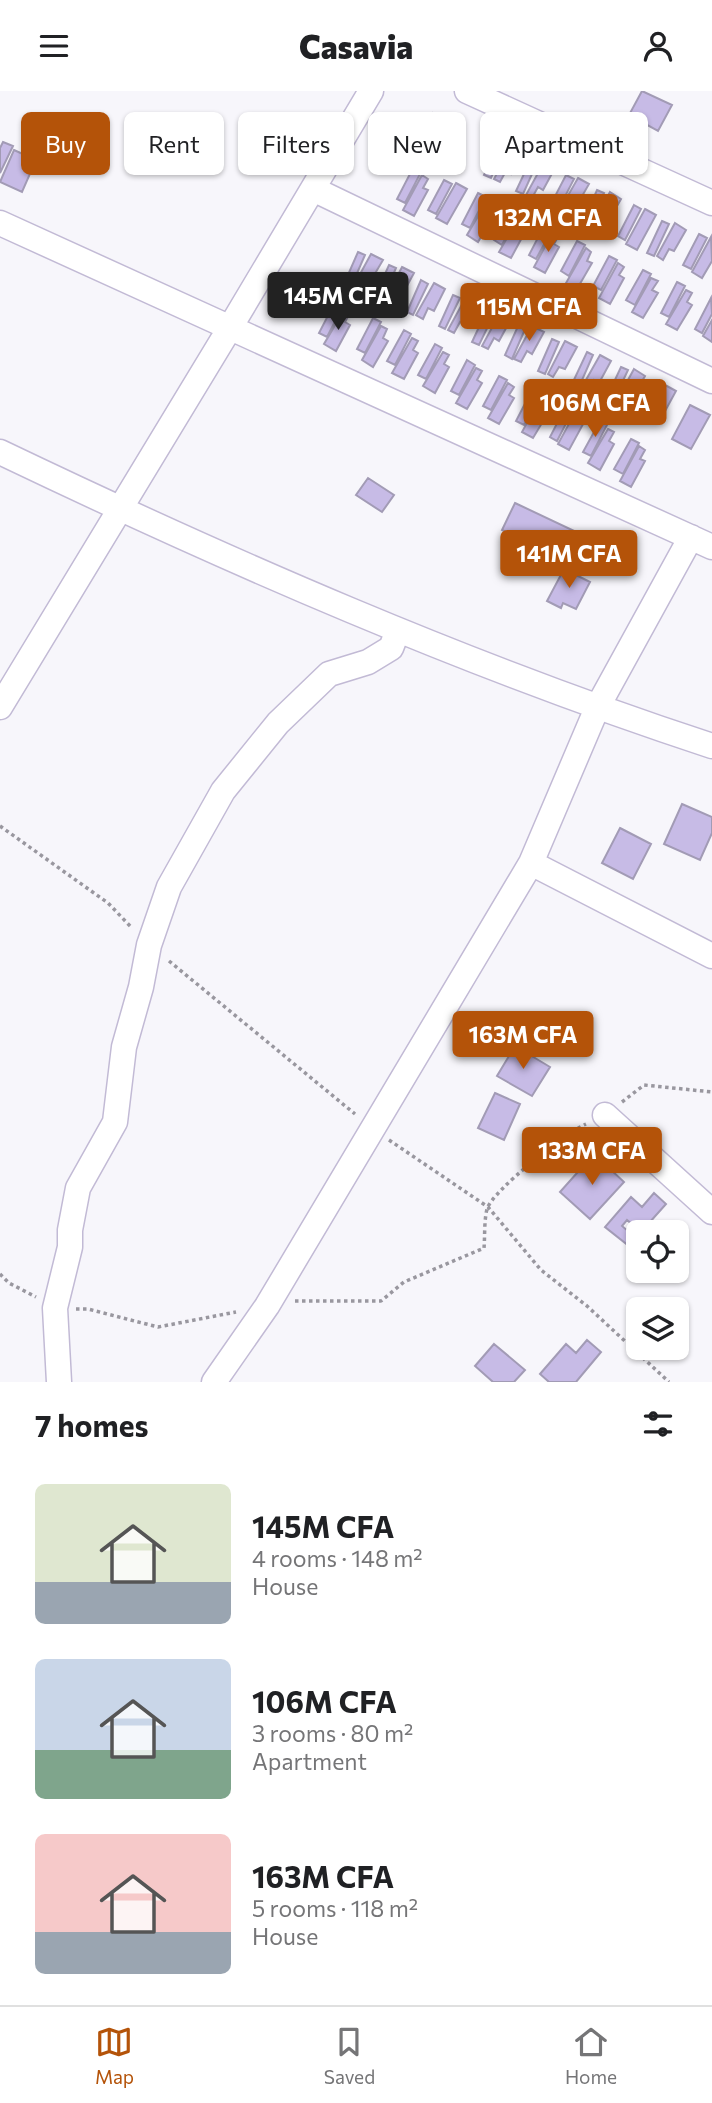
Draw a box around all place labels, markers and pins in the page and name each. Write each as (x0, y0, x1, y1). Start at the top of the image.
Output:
pin: 132M CFA (476, 195, 620, 254)
pin: 145M CFA (266, 273, 410, 332)
pin: 115M CFA (457, 283, 601, 343)
pin: 106M CFA (523, 379, 667, 439)
pin: 141M CFA (497, 531, 641, 590)
pin: 163M CFA (451, 1011, 595, 1071)
pin: 133M CFA (520, 1127, 664, 1187)

